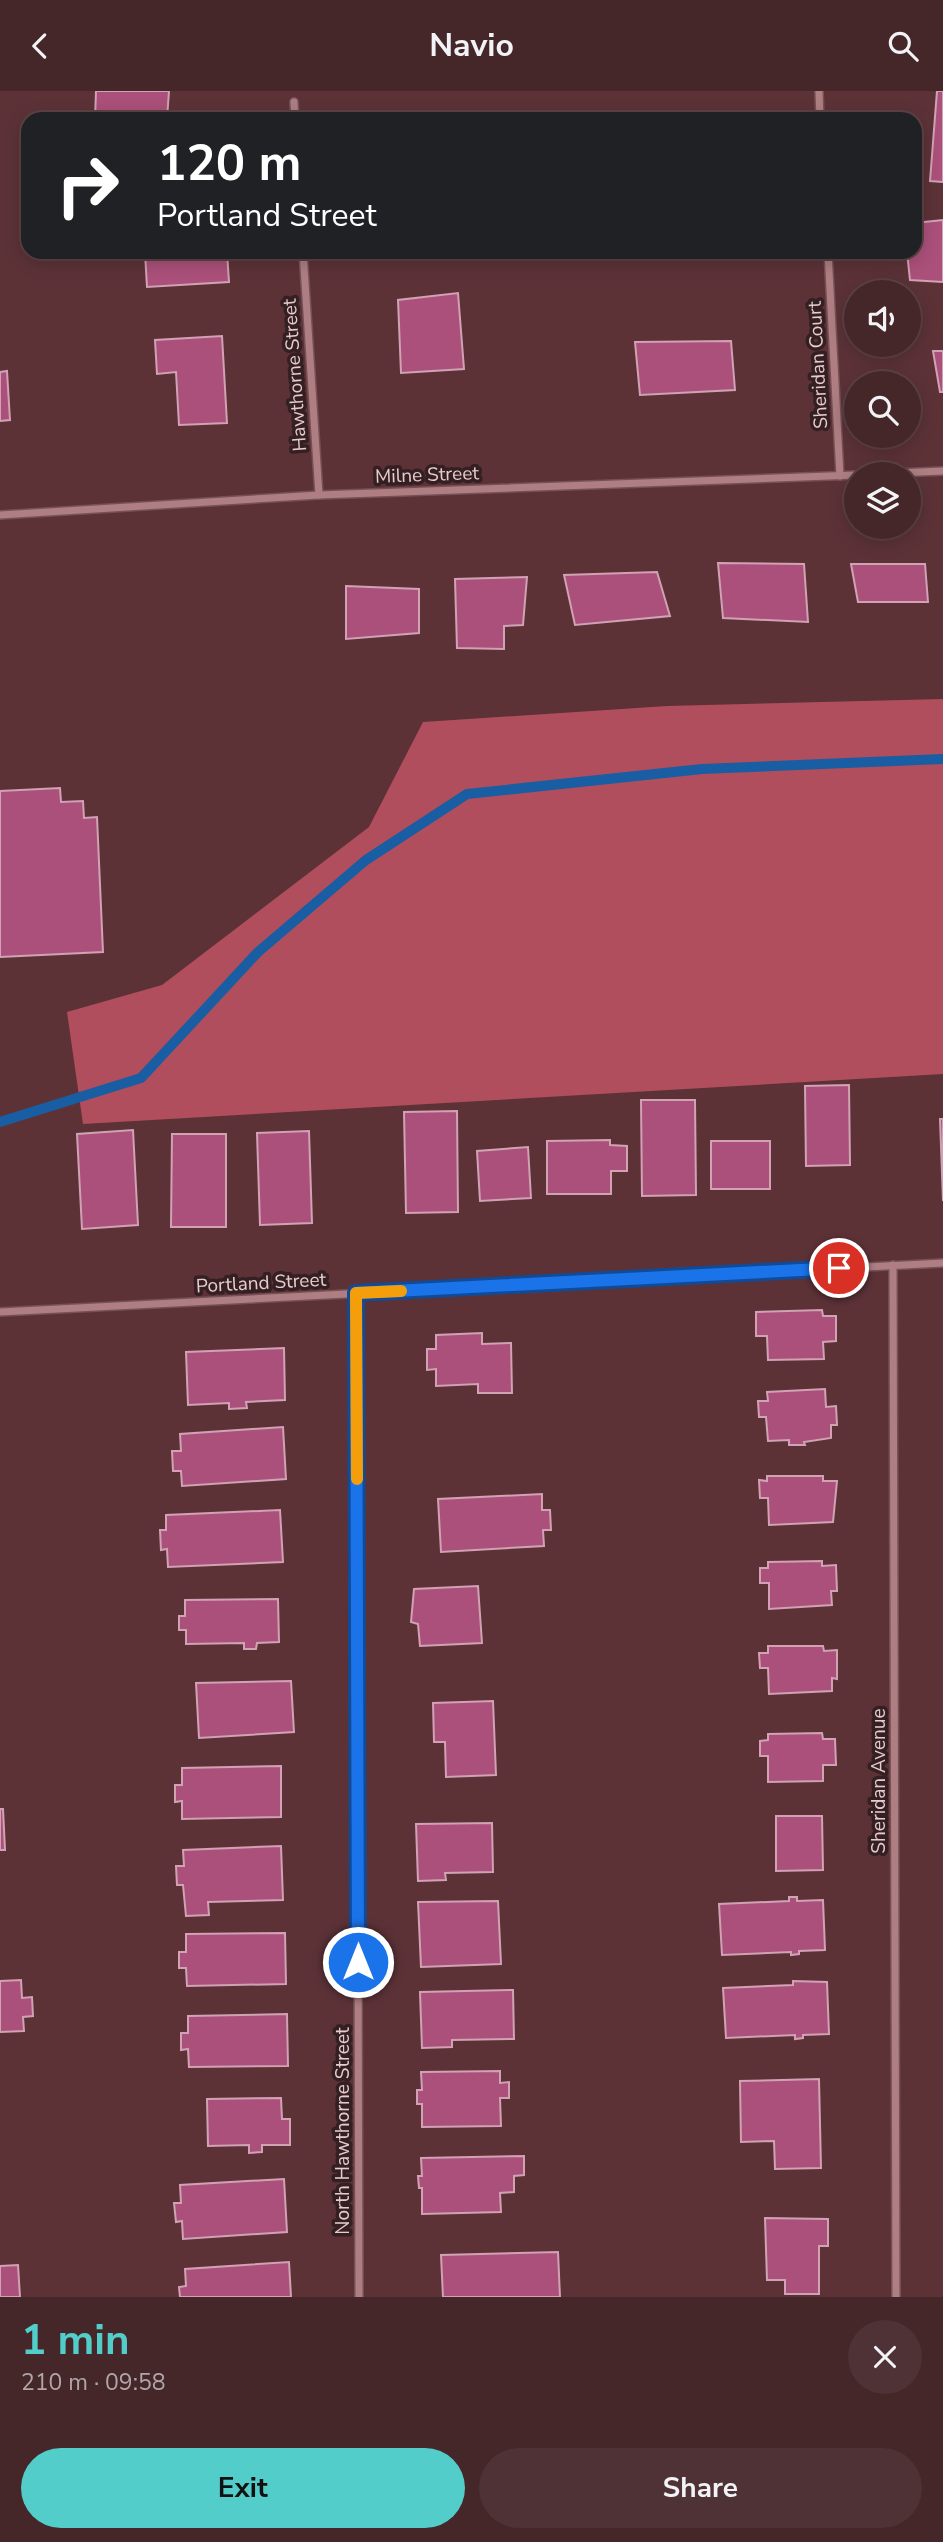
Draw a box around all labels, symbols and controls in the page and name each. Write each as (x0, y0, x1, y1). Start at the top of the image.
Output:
text: Navio (429, 24, 514, 67)
icon: back (21, 27, 59, 65)
icon: search (884, 27, 922, 65)
text: 120 m (157, 130, 301, 197)
icon: right (42, 140, 133, 231)
text: Portland Street (157, 194, 377, 237)
map controls (844, 280, 921, 539)
button: sound (844, 280, 921, 357)
street label: Hawthorne Street (277, 297, 313, 452)
street label: Sheridan Court (802, 300, 834, 430)
button: search (844, 371, 921, 448)
street label: Milne Street (375, 460, 480, 490)
button: layers (844, 462, 921, 539)
pin (809, 1238, 869, 1298)
icon: arrive (820, 1249, 858, 1287)
street label: Portland Street (195, 1267, 327, 1299)
street label: Sheridan Avenue (866, 1708, 892, 1854)
position arrow (321, 1925, 395, 1999)
street label: North Hawthorne Street (330, 2027, 356, 2235)
text: 1 min (21, 2312, 130, 2369)
button: close (848, 2320, 922, 2394)
text: 210 m · 09:58 (21, 2367, 166, 2398)
button: Exit (21, 2448, 465, 2528)
button: Share (479, 2448, 922, 2528)

